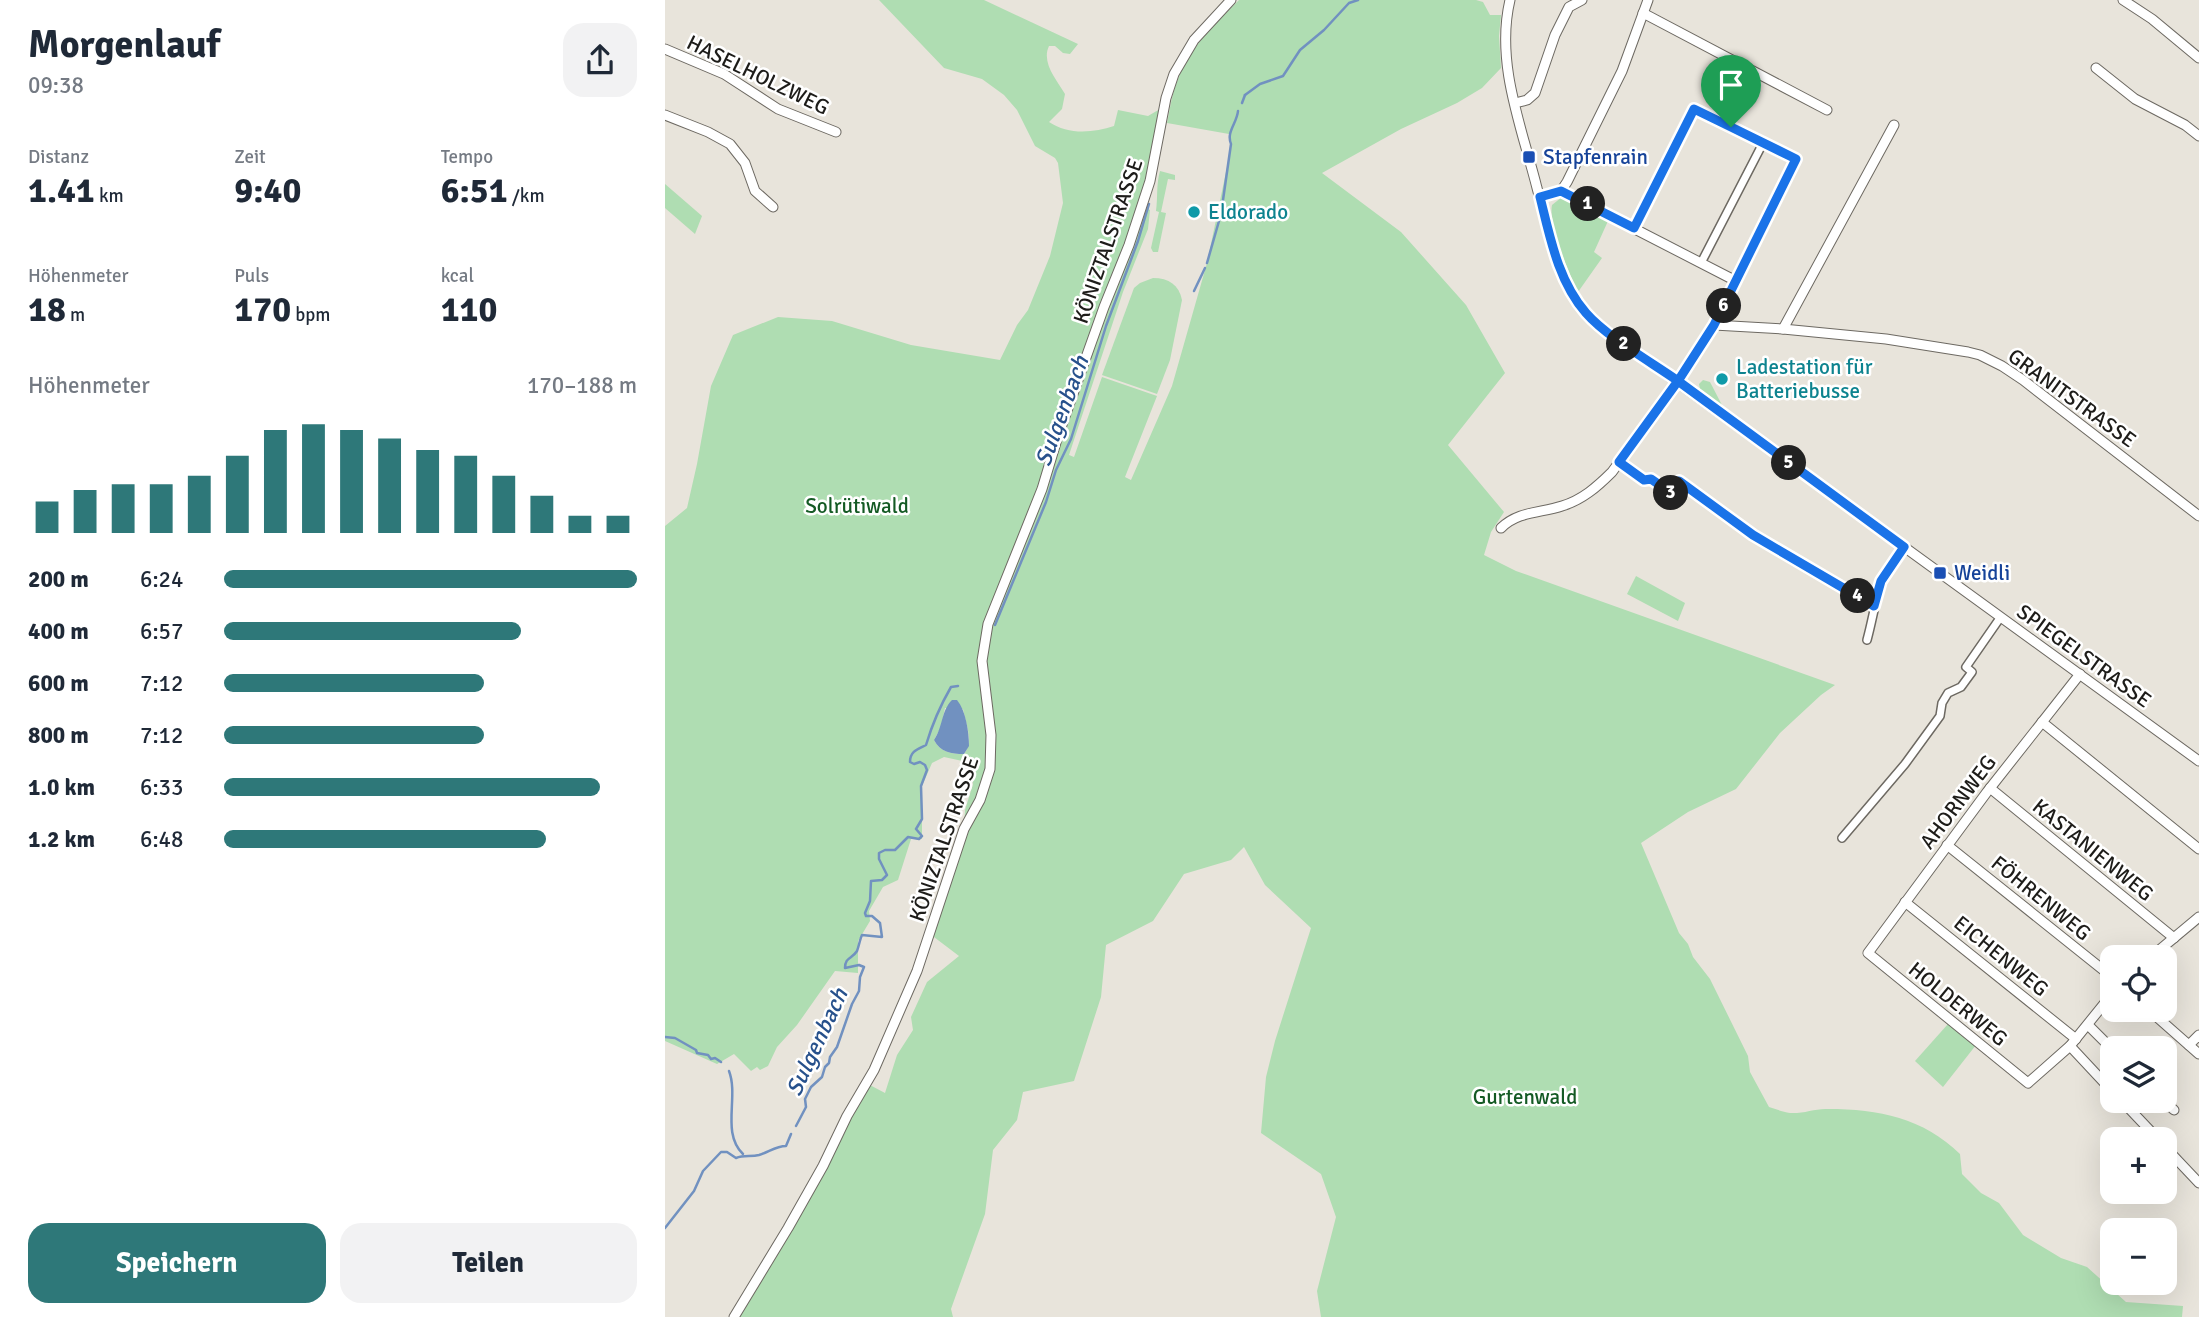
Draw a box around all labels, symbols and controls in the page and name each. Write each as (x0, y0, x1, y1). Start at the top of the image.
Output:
text: Morgenlauf (28, 21, 220, 68)
button: share (563, 23, 637, 97)
street label: HASELHOLZWEG (683, 29, 833, 121)
pin (1701, 55, 1761, 127)
icon: arrive (1712, 66, 1750, 104)
text: 09:38 (28, 71, 84, 100)
place label: Stapfenrain (1543, 144, 1648, 170)
text: Distanz (28, 145, 89, 169)
text: Zeit (234, 145, 266, 169)
text: Tempo (441, 145, 493, 169)
marker: Stapfenrain (1521, 149, 1537, 165)
street label: KÖNIZTALSTRASSE (1068, 155, 1148, 327)
text: 1.41 (28, 169, 95, 212)
text: 9:40 (234, 169, 301, 212)
text: 6:51 (441, 169, 508, 212)
text: km (95, 184, 124, 208)
text: /km (508, 184, 545, 208)
pin: 1 (1571, 186, 1605, 222)
text: 1 (1582, 191, 1593, 215)
place label: Eldorado (1208, 199, 1288, 225)
marker: Eldorado (1186, 204, 1202, 220)
text: Höhenmeter (28, 264, 129, 288)
text: Puls (234, 264, 269, 288)
text: kcal (441, 264, 474, 288)
text: 18 (28, 288, 66, 331)
text: 170 (234, 288, 291, 331)
text: 110 (441, 288, 497, 331)
pin: 6 (1707, 288, 1741, 324)
text: 6 (1718, 293, 1729, 317)
text: m (66, 303, 85, 327)
text: bpm (291, 303, 330, 327)
pin: 2 (1607, 326, 1641, 362)
text: 2 (1618, 331, 1629, 355)
street label: GRANITSTRASSE (2003, 343, 2141, 453)
water label: Sulgenbach (1029, 351, 1096, 470)
place label: Ladestation für Batteriebusse (1736, 354, 1873, 404)
text: Höhenmeter (28, 371, 150, 400)
text: 170–188 m (527, 371, 637, 400)
marker: Ladestation für Batteriebusse (1714, 371, 1730, 387)
pin: 5 (1771, 446, 1807, 480)
text: 5 (1783, 450, 1794, 474)
pin: 3 (1653, 476, 1689, 510)
text: 3 (1665, 480, 1676, 504)
park label: Solrütiwald (805, 493, 909, 519)
place label: Weidli (1954, 560, 2010, 586)
text: 200 m (28, 565, 89, 594)
text: 6:24 (140, 565, 183, 594)
marker: Weidli (1932, 565, 1948, 581)
pin: 4 (1841, 578, 1875, 614)
text: 4 (1852, 583, 1863, 607)
street label: SPIEGELSTRASSE (2012, 599, 2156, 713)
text: 400 m (28, 617, 89, 646)
text: 6:57 (140, 617, 183, 646)
text: 600 m (28, 669, 89, 698)
text: 7:12 (140, 669, 183, 698)
text: 800 m (28, 721, 89, 750)
text: 7:12 (140, 721, 183, 750)
street label: AHORNWEG (1914, 750, 2002, 854)
street label: KÖNIZTALSTRASSE (904, 753, 984, 925)
text: 1.0 km (28, 773, 95, 802)
text: 6:33 (140, 773, 183, 802)
street label: KASTANIENWEG (2027, 793, 2159, 907)
text: 1.2 km (28, 825, 95, 854)
text: 6:48 (140, 825, 183, 854)
street label: FÖHRENWEG (1986, 850, 2096, 946)
street label: EICHENWEG (1948, 910, 2054, 1002)
map controls (2100, 945, 2177, 1295)
button: locate (2100, 945, 2177, 1022)
street label: HOLDERWEG (1903, 956, 2013, 1052)
water label: Sulgenbach (780, 982, 855, 1100)
button: layers (2100, 1036, 2177, 1113)
park label: Gurtenwald (1473, 1084, 1577, 1110)
button: + (2100, 1127, 2177, 1204)
button: − (2100, 1218, 2177, 1295)
button: Speichern (28, 1223, 326, 1303)
button: Teilen (340, 1223, 637, 1303)

